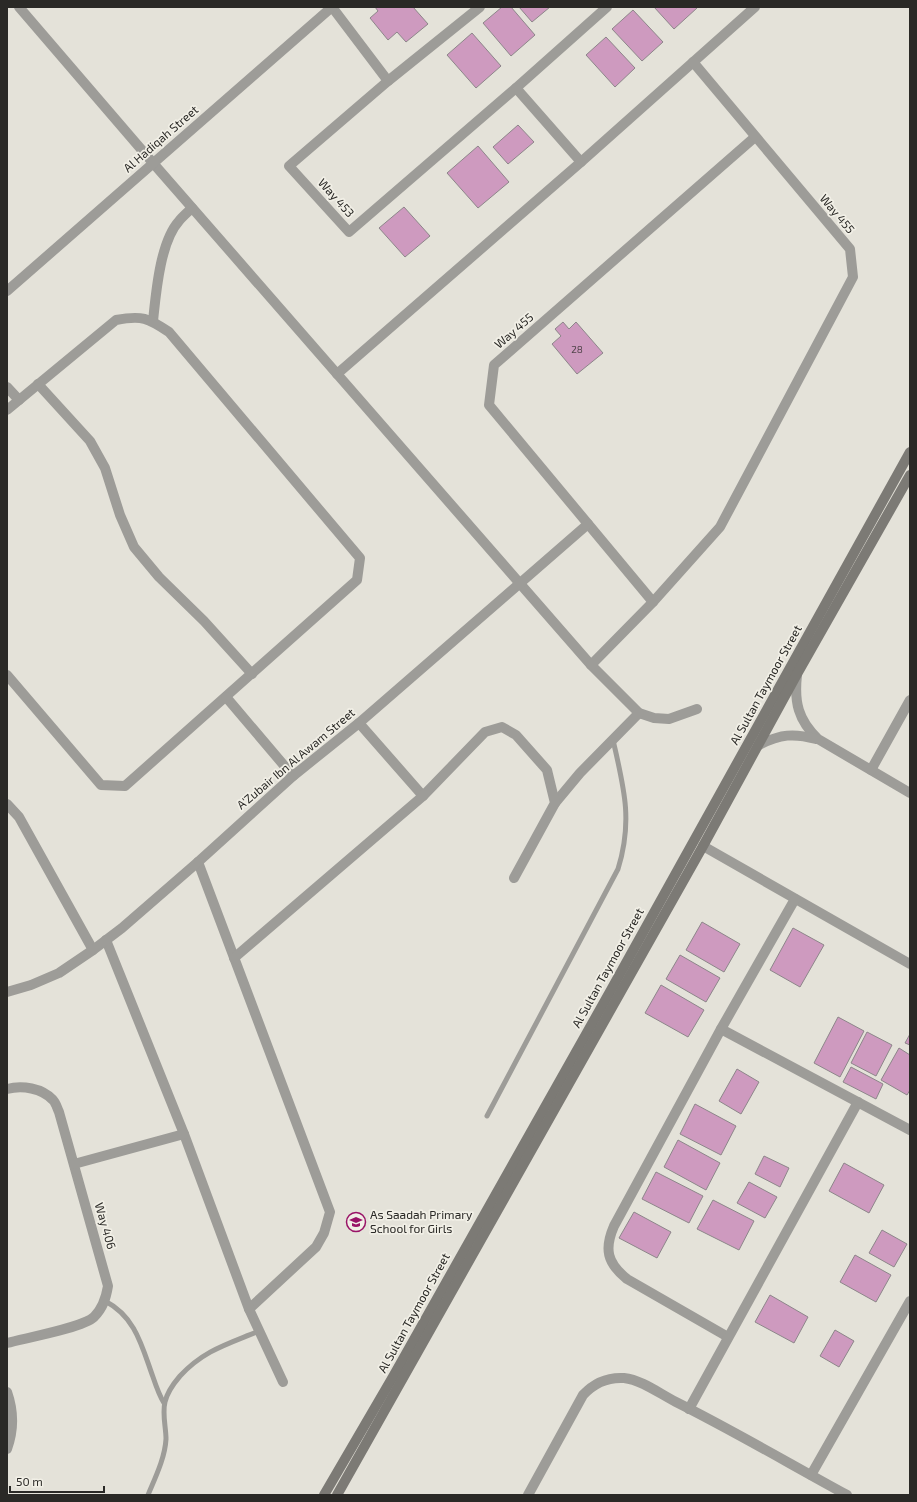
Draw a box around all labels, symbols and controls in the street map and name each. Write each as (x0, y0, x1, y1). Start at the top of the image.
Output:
street label: Al Hadiqah Street (120, 102, 201, 174)
street label: Way 453 (316, 175, 358, 220)
street label: Way 455 (817, 191, 858, 236)
street label: Way 455 (491, 310, 536, 351)
house number: 28 (571, 343, 583, 355)
street label: Al Sultan Taymoor Street (726, 622, 804, 747)
street label: A'Zubair Ibn Al Awam Street (234, 705, 357, 812)
street label: Al Sultan Taymoor Street (568, 905, 646, 1030)
street label: Way 406 (93, 1201, 119, 1251)
place label: As Saadah Primary School for Girls (370, 1207, 473, 1235)
school or university icon: As Saadah Primary School for Girls (345, 1211, 367, 1233)
street label: Al Sultan Taymoor Street (374, 1250, 452, 1375)
scale bar (10, 1468, 104, 1494)
text: 50 m (16, 1474, 43, 1488)

